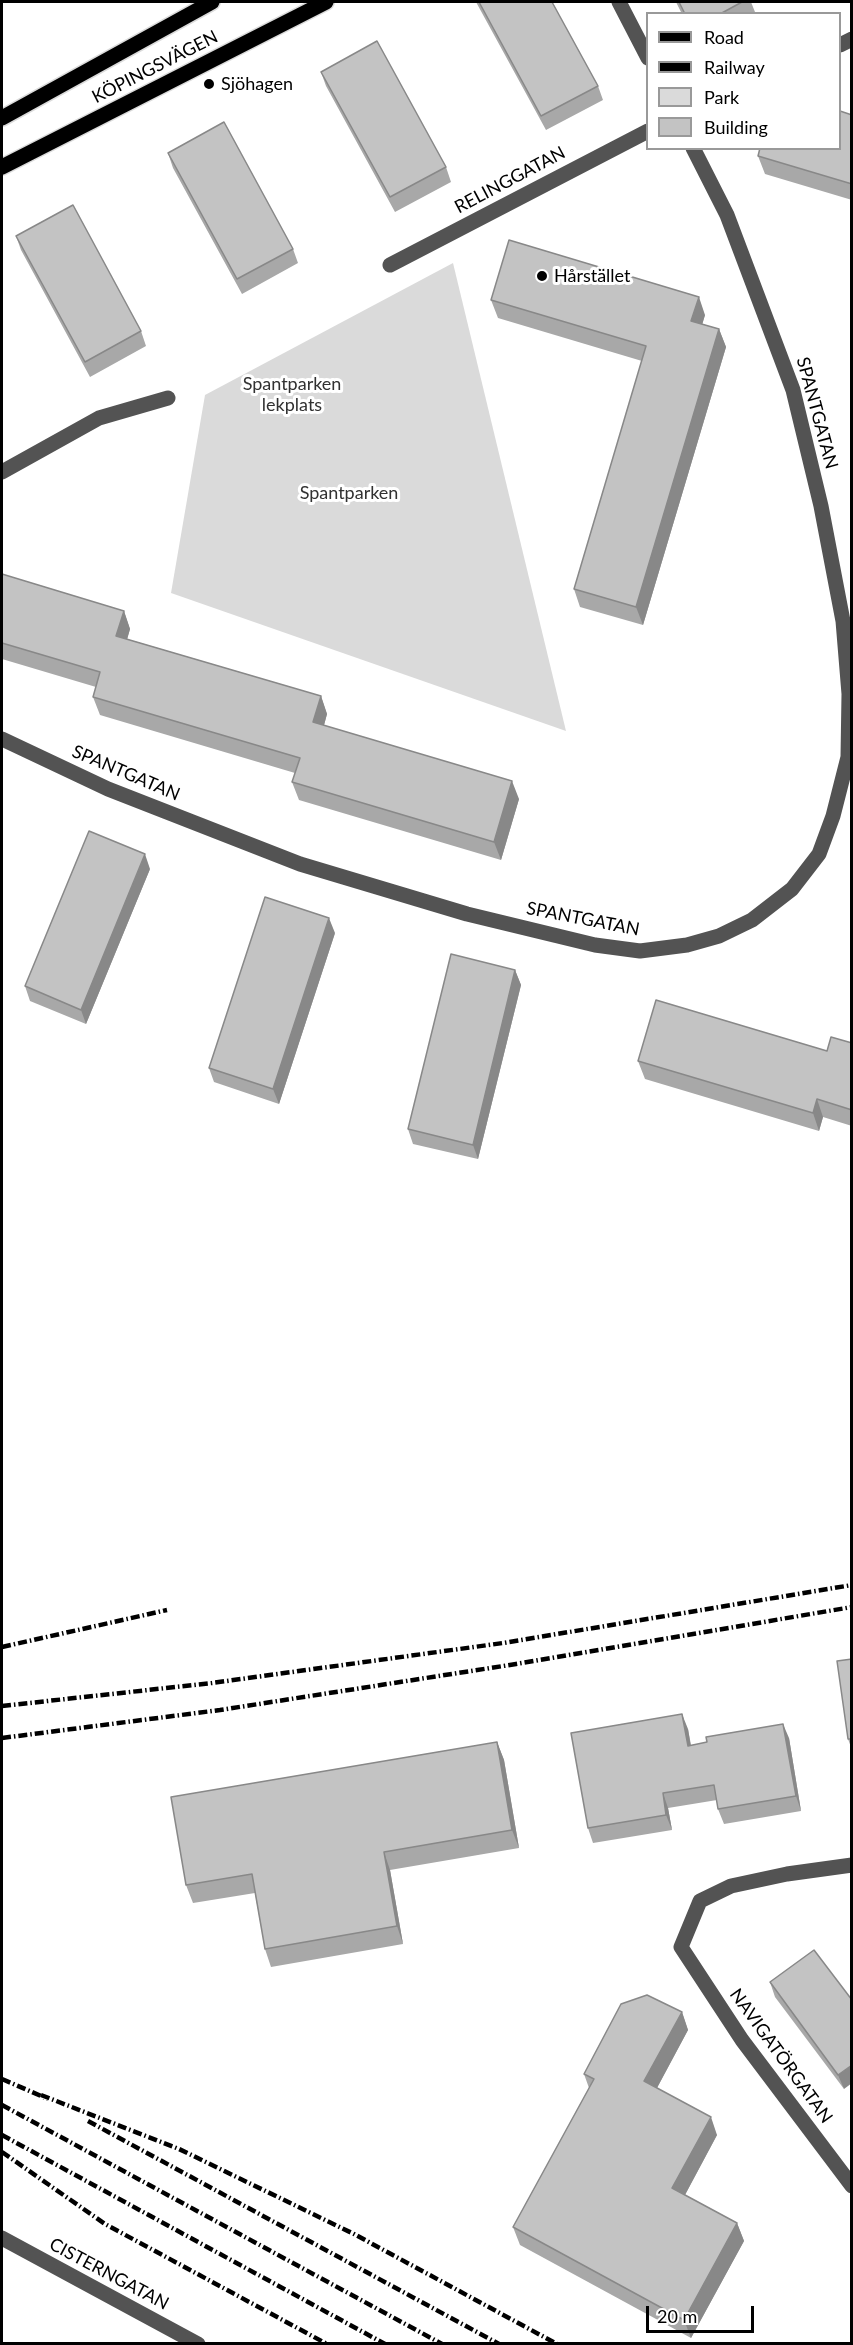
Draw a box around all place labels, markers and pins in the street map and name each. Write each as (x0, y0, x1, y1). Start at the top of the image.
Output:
place label: Sjöhagen (221, 73, 293, 95)
marker: Sjöhagen (202, 77, 216, 91)
place label: Hårstället (554, 265, 630, 287)
marker: Hårstället (535, 269, 549, 283)

